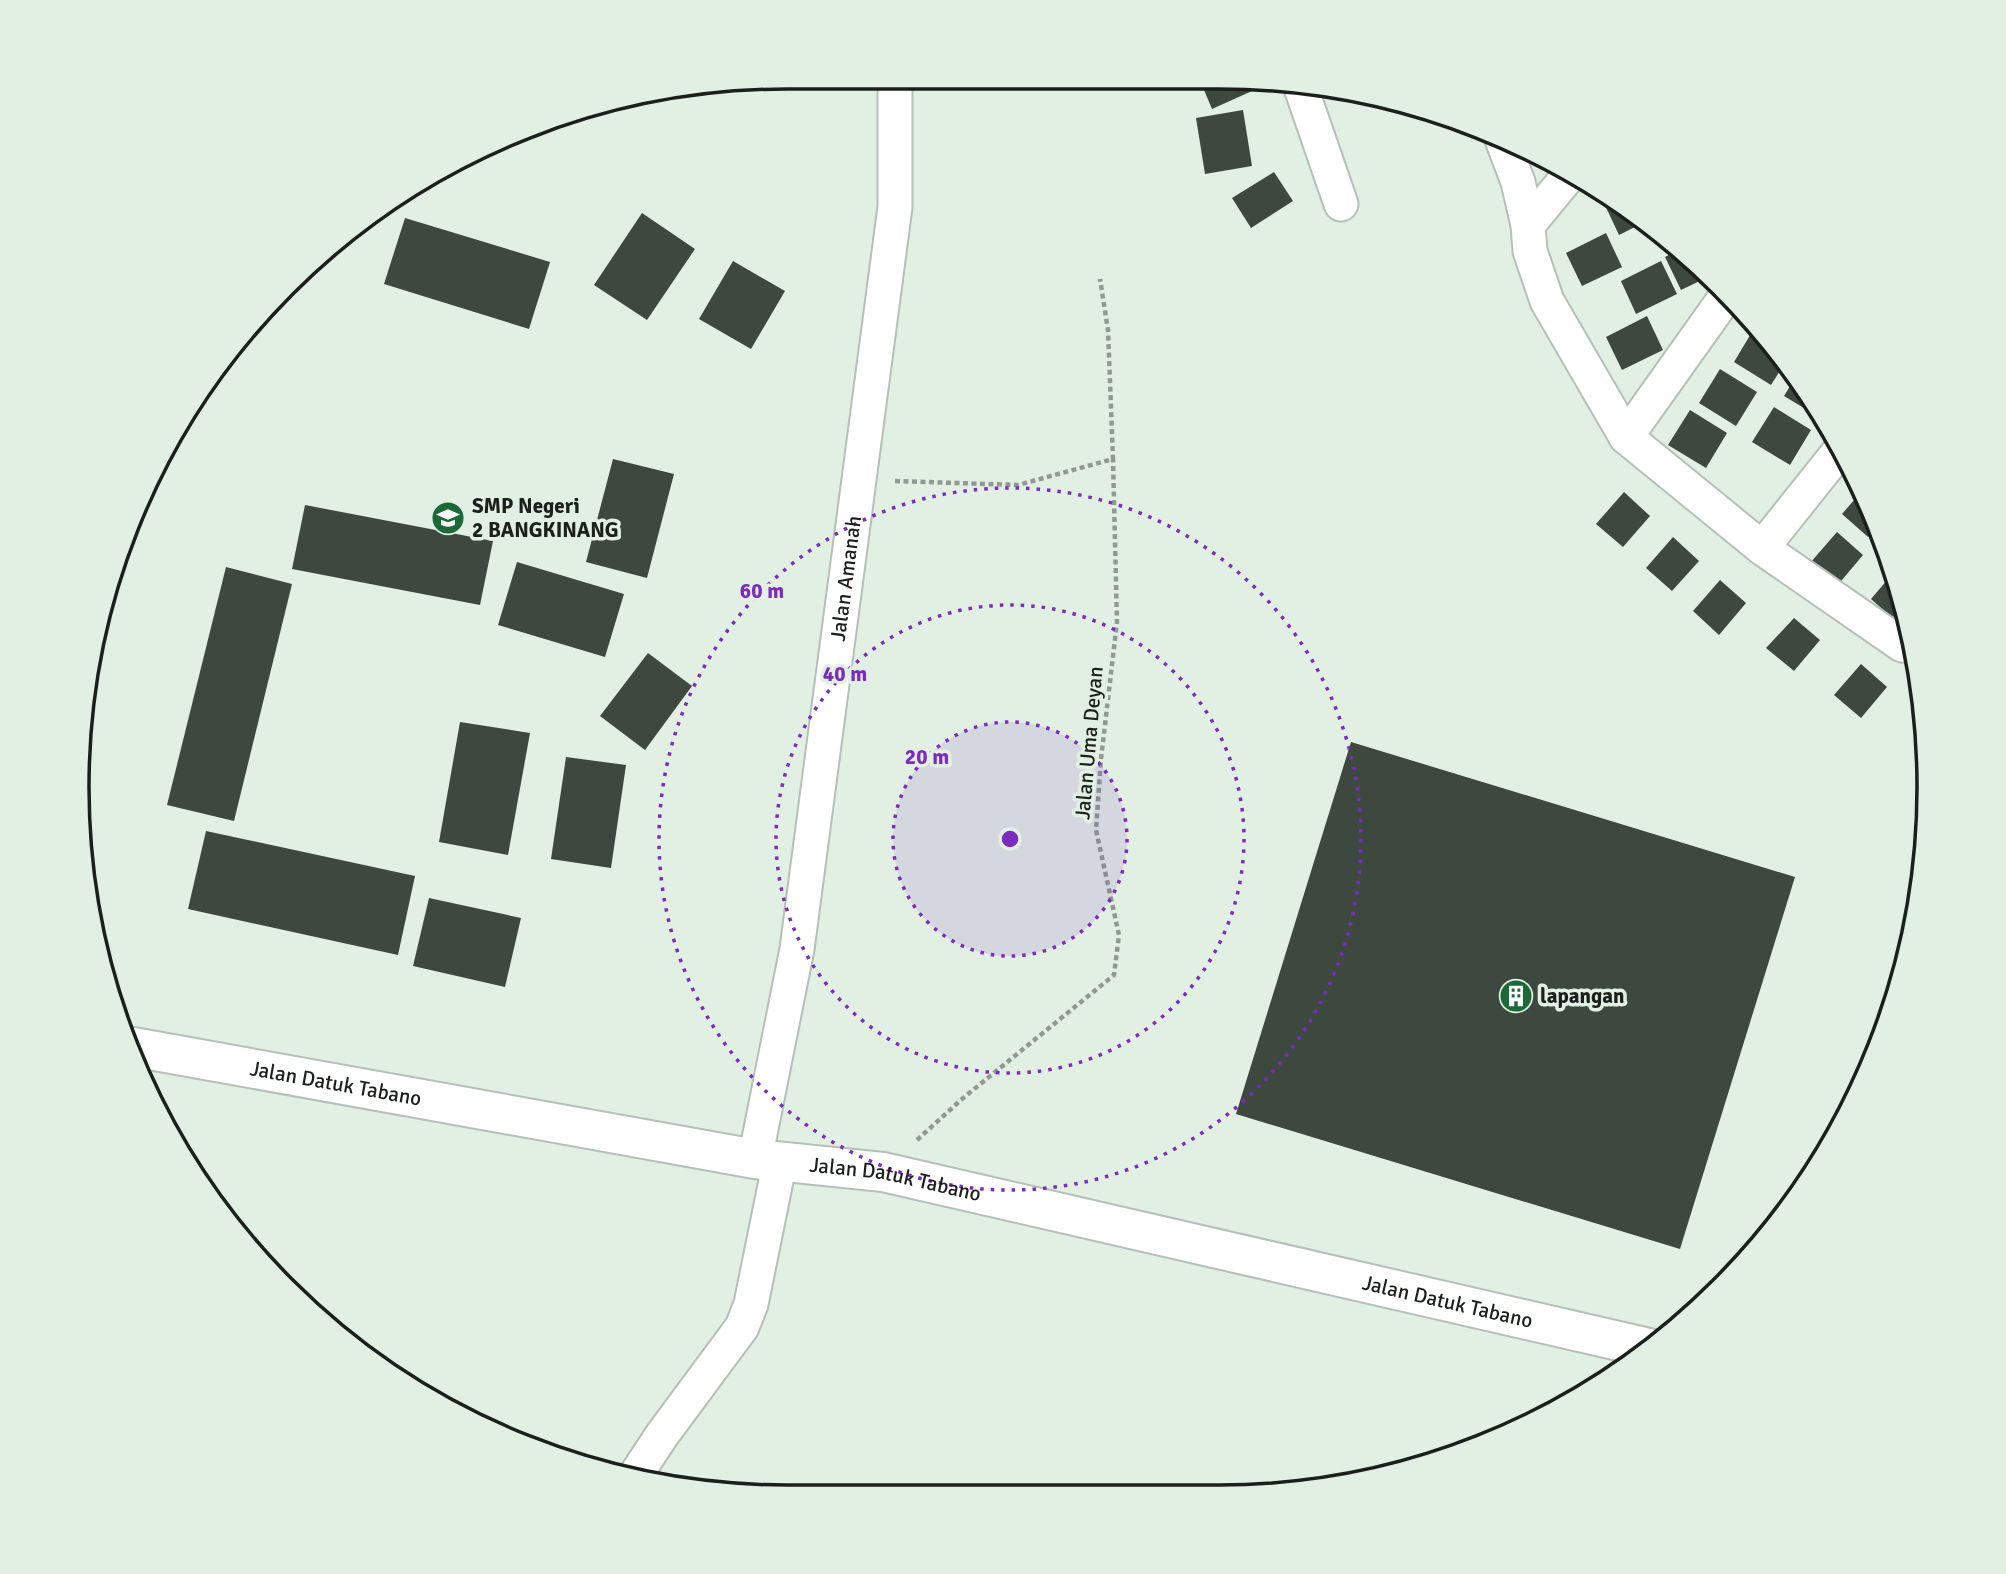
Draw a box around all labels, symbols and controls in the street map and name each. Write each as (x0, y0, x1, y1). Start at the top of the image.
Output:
place label: SMP Negeri 2 BANGKINANG (472, 493, 619, 543)
school or university icon: SMP Negeri 2 BANGKINANG (429, 499, 467, 537)
street label: Jalan Amanah (825, 514, 867, 643)
text: 60 m (740, 578, 784, 604)
text: 40 m (823, 661, 867, 687)
street label: Jalan Uma Deyan (1069, 665, 1109, 821)
text: 20 m (905, 744, 949, 770)
centre of rings (998, 827, 1022, 851)
building icon: lapangan (1497, 977, 1535, 1015)
place label: lapangan (1540, 983, 1624, 1009)
street label: Jalan Datuk Tabano (248, 1055, 424, 1112)
street label: Jalan Datuk Tabano (808, 1152, 984, 1207)
street label: Jalan Datuk Tabano (1360, 1270, 1535, 1334)

